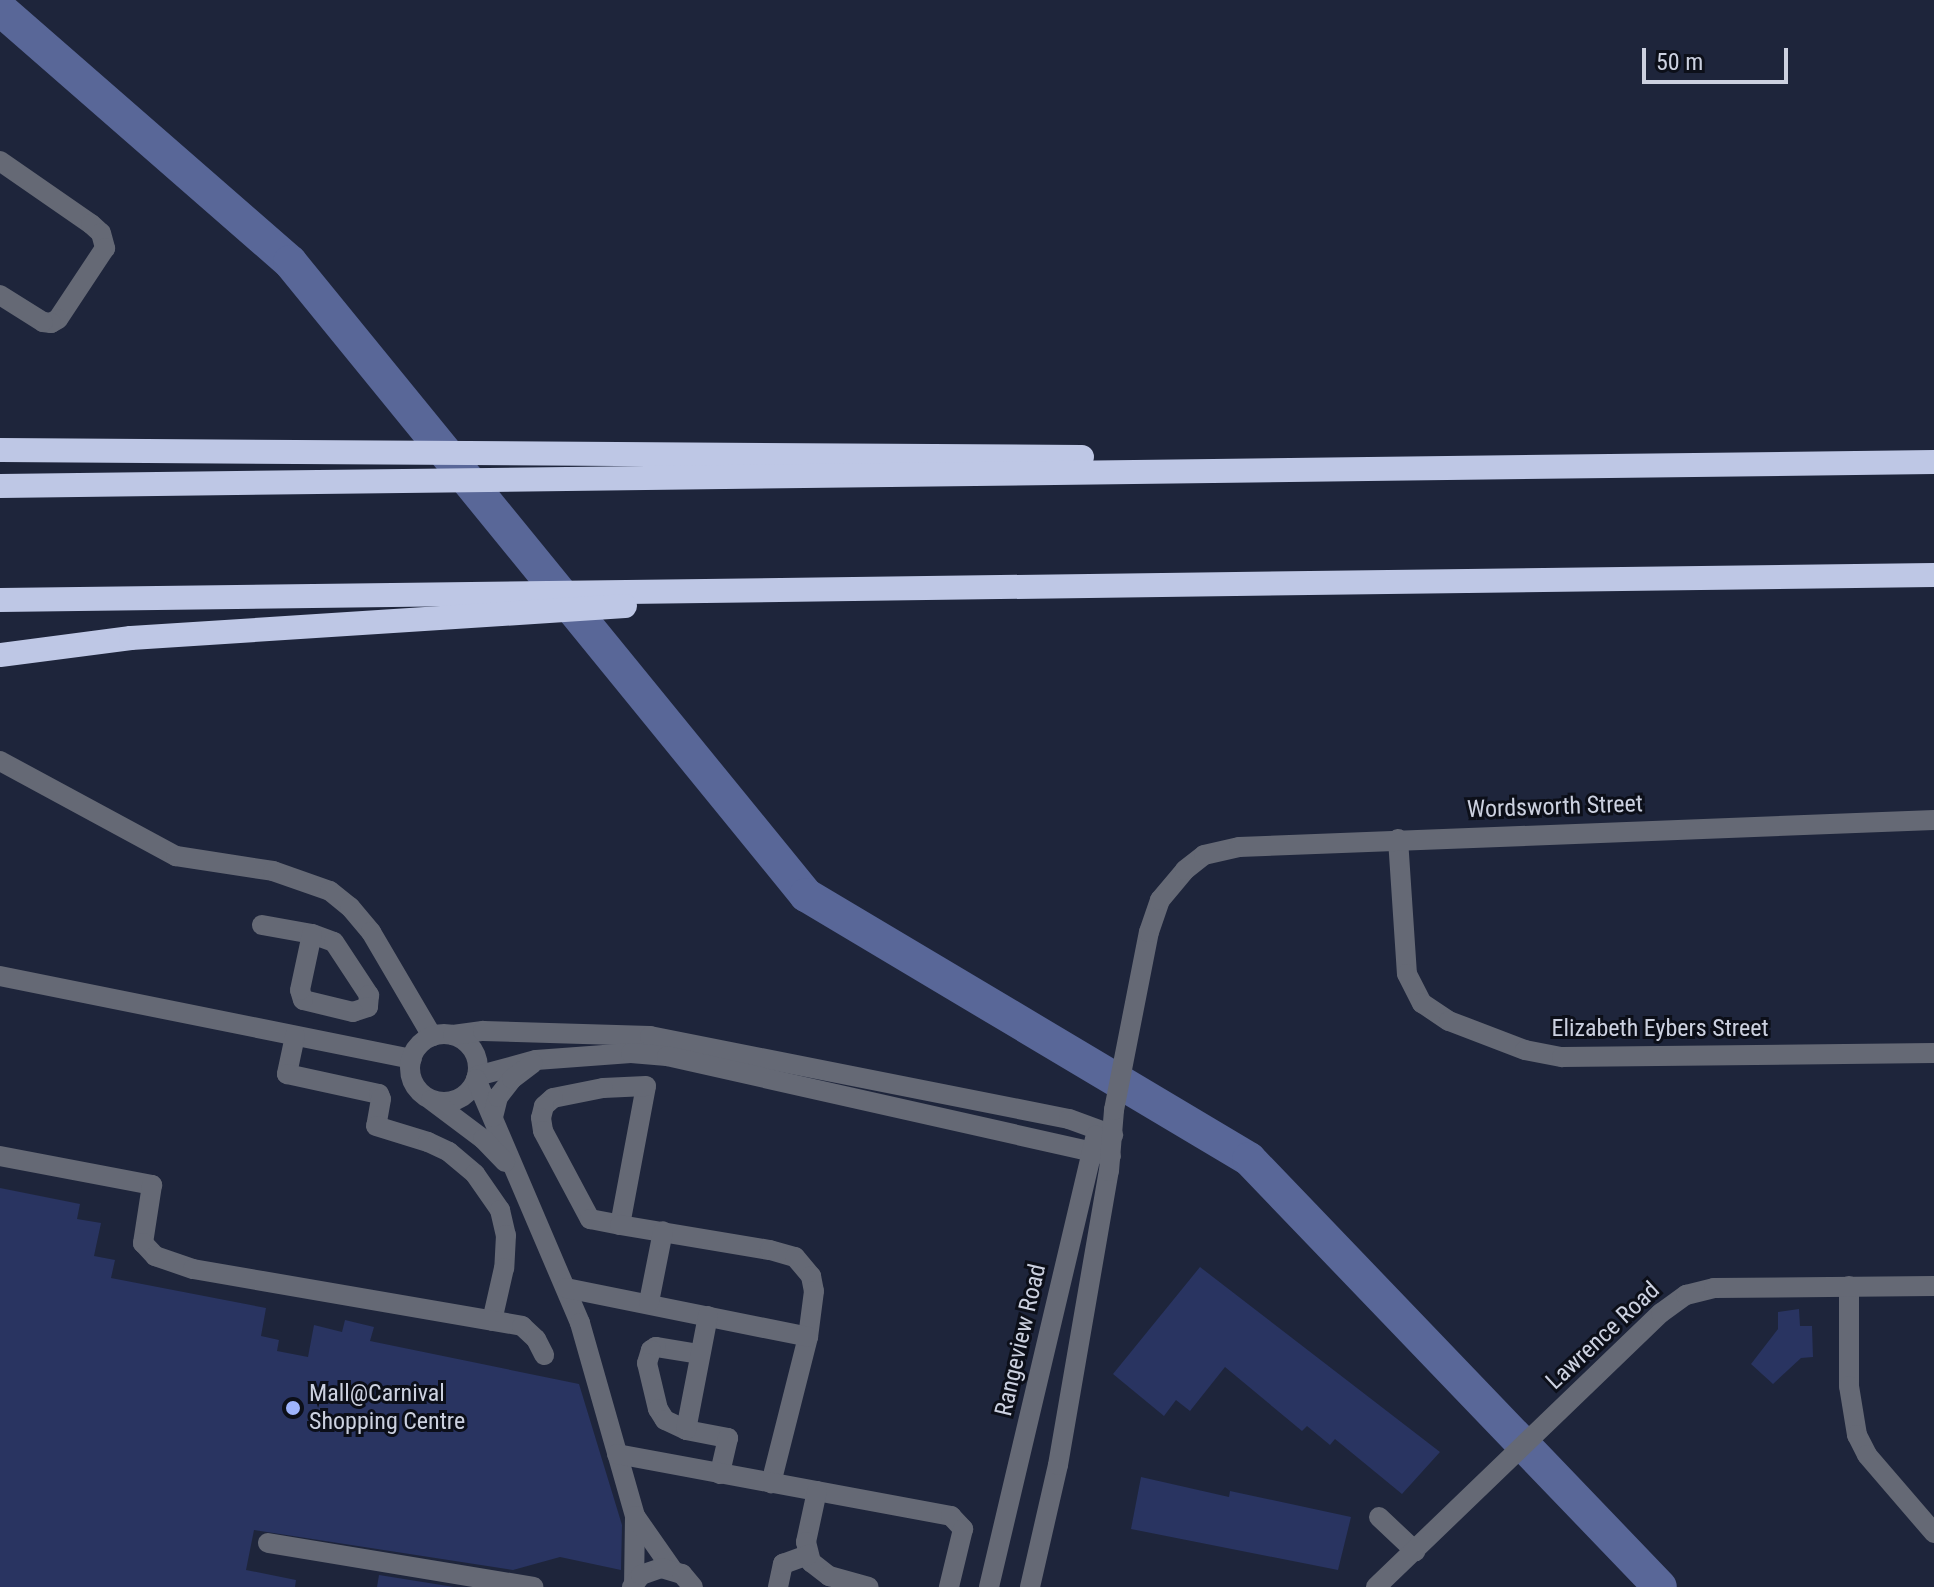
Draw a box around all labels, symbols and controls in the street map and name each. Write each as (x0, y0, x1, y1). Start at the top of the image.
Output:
scale bar (1646, 32, 1792, 82)
text: 50 m (1656, 48, 1703, 76)
street label: Wordsworth Street (1467, 790, 1643, 824)
street label: Elizabeth Eybers Street (1552, 1015, 1768, 1043)
street label: Rangeview Road (990, 1261, 1052, 1419)
street label: Lawrence Road (1540, 1276, 1666, 1396)
place label: Mall@Carnival Shopping Centre (309, 1380, 465, 1436)
marker: Mall@Carnival Shopping Centre (284, 1399, 302, 1417)

